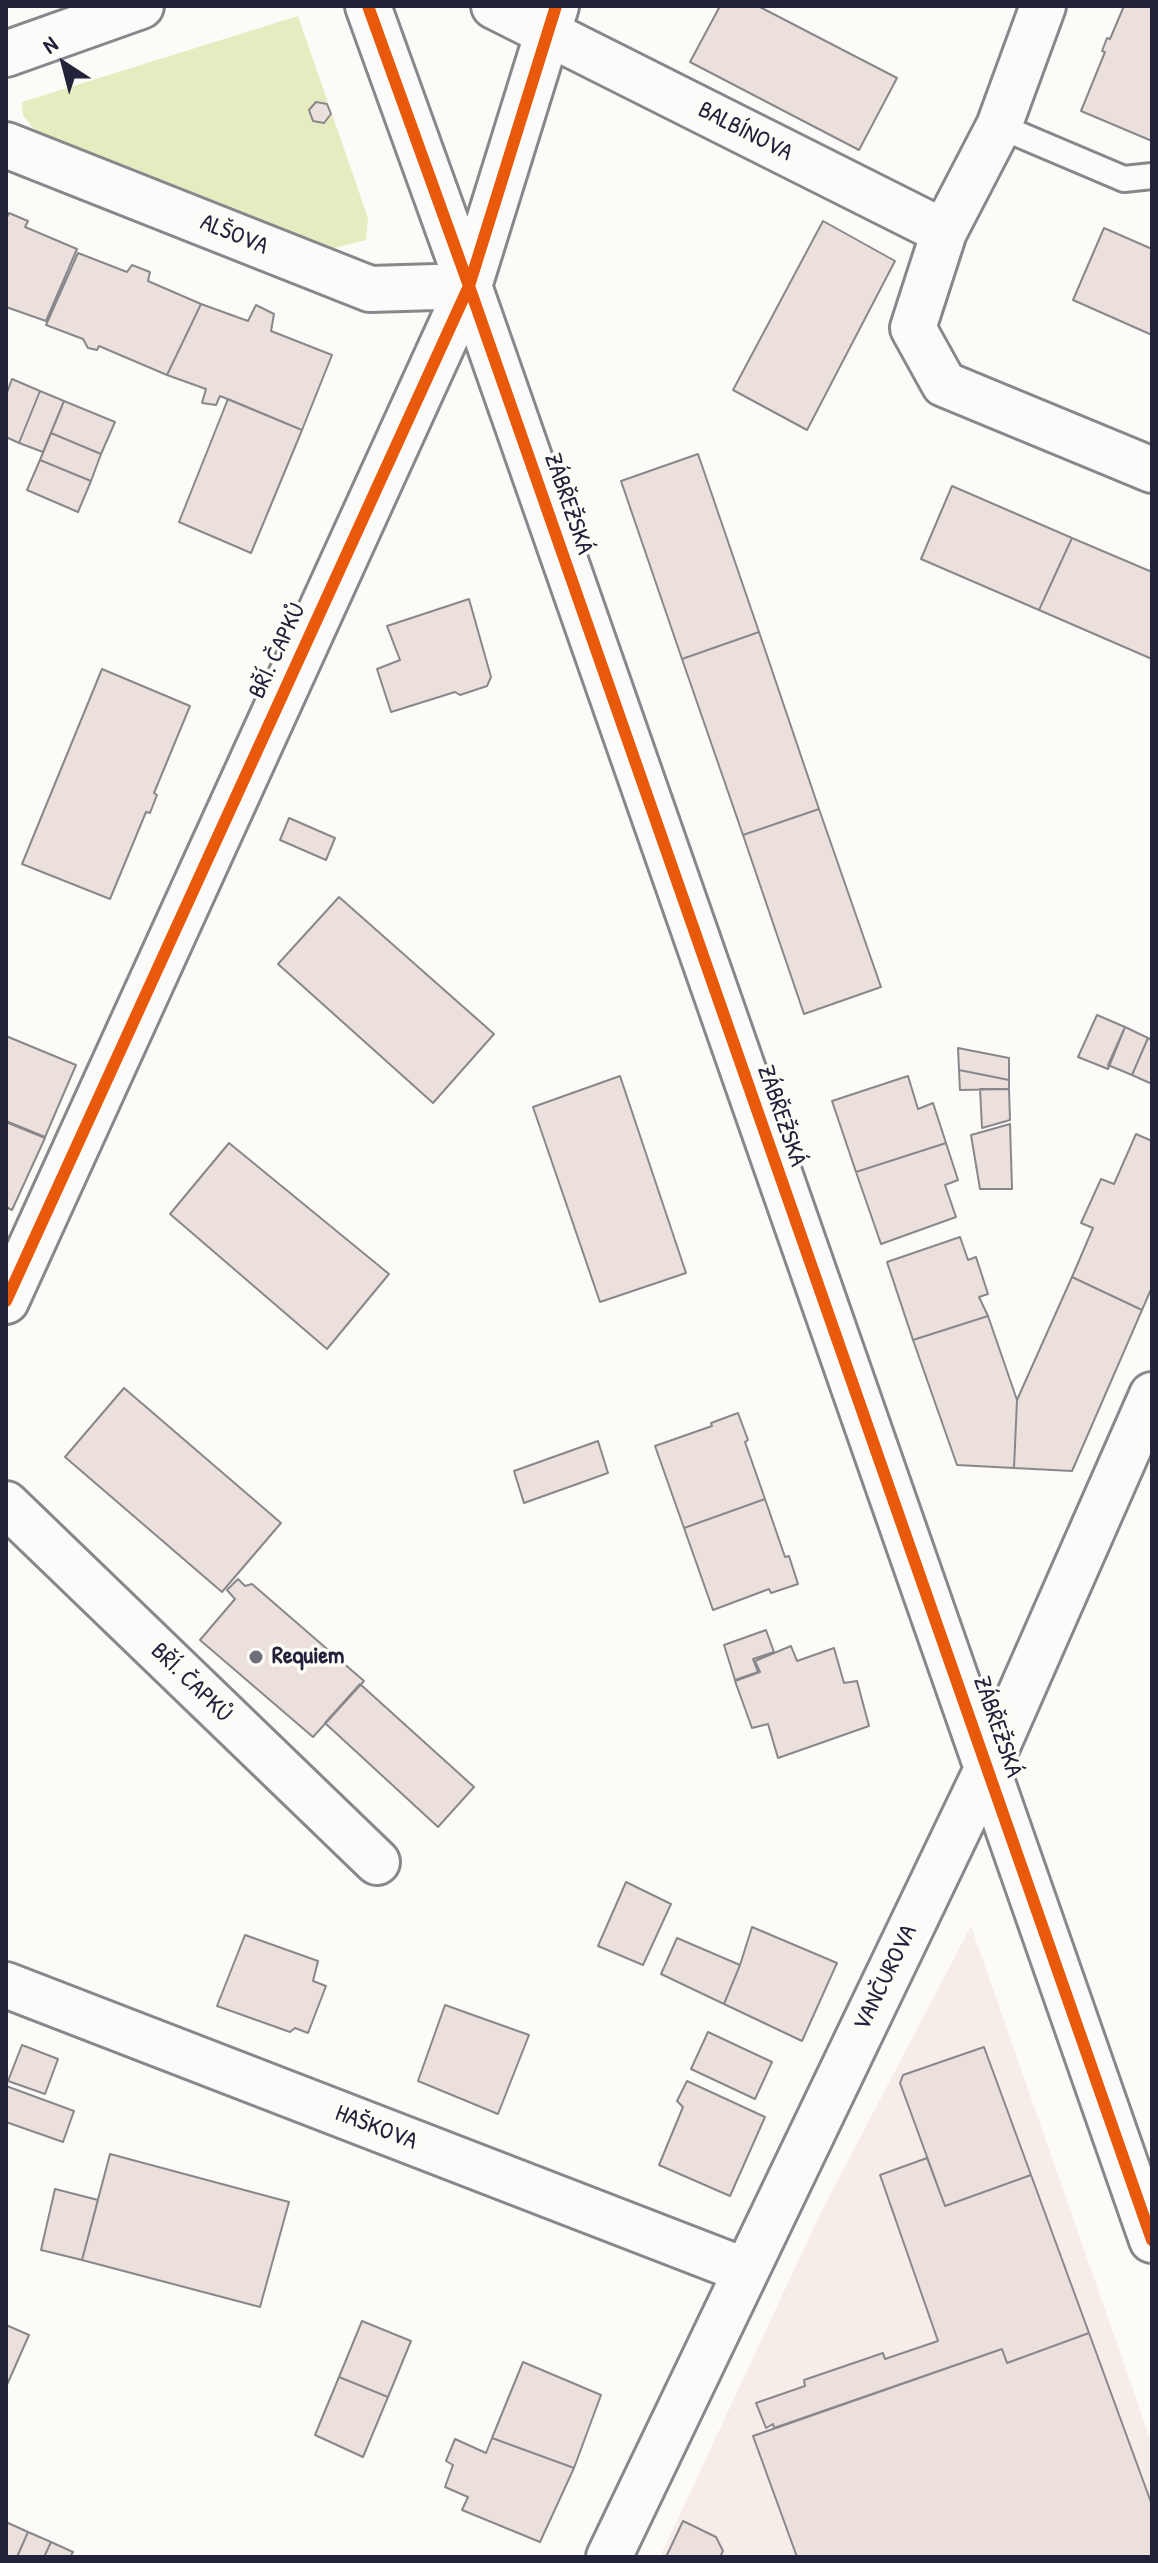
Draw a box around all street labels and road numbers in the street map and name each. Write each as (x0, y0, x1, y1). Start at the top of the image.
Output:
street label: BALBÍNOVA (693, 96, 797, 168)
street label: ALŠOVA (196, 208, 272, 262)
street label: ZÁBŘEŽSKÁ (537, 450, 599, 558)
street label: BŘÍ. ČAPKŮ (243, 599, 313, 703)
street label: ZÁBŘEŽSKÁ (750, 1062, 812, 1170)
street label: BŘÍ. ČAPKŮ (144, 1637, 238, 1729)
street label: ZÁBŘEŽSKÁ (966, 1673, 1028, 1781)
street label: VANČUROVA (848, 1921, 924, 2035)
street label: HAŠKOVA (331, 2099, 421, 2157)

